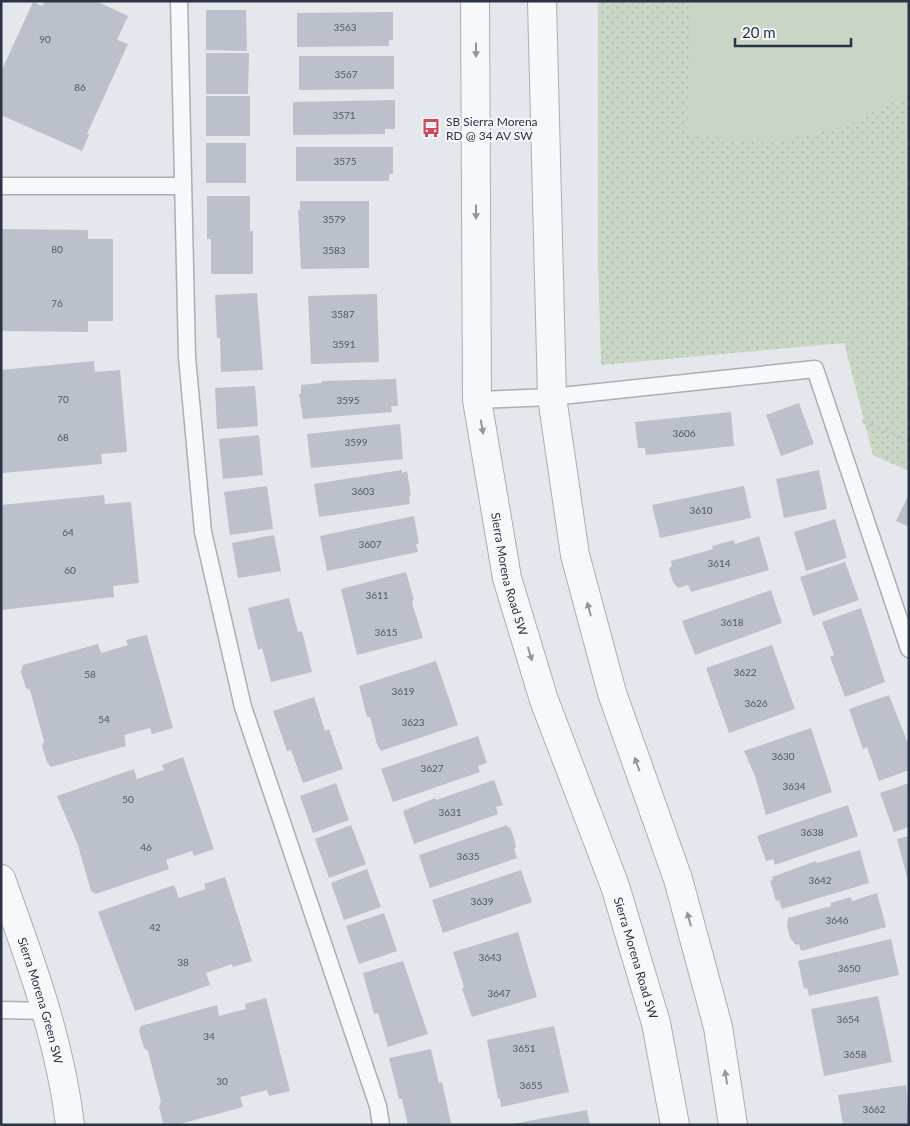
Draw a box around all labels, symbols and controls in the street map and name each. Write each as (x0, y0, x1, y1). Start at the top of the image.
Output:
scale bar (735, 15, 851, 47)
house number: 3563 (333, 21, 357, 33)
text: 20 m (742, 23, 776, 41)
house number: 90 (39, 33, 51, 45)
one-way arrow (472, 42, 480, 58)
house number: 3567 (334, 68, 358, 80)
house number: 86 (74, 81, 86, 93)
house number: 3571 (332, 109, 356, 121)
place label: SB Sierra Morena RD @ 34 AV SW (446, 114, 538, 143)
bus stop icon: SB Sierra Morena RD @ 34 AV SW (420, 117, 442, 139)
house number: 3575 (333, 155, 357, 167)
one-way arrow (472, 205, 480, 221)
house number: 3579 (322, 213, 346, 225)
house number: 80 (51, 243, 63, 255)
house number: 3583 (322, 244, 346, 256)
house number: 76 (51, 297, 63, 309)
house number: 3587 (331, 308, 355, 320)
house number: 3591 (332, 338, 356, 350)
house number: 70 (57, 393, 69, 405)
house number: 3595 (336, 394, 360, 406)
one-way arrow (478, 419, 486, 435)
house number: 3606 (672, 427, 696, 439)
house number: 68 (57, 431, 69, 443)
house number: 3599 (344, 436, 368, 448)
house number: 3603 (351, 485, 375, 497)
house number: 3610 (689, 504, 713, 516)
street label: Sierra Morena Road SW (489, 511, 532, 638)
house number: 64 (62, 526, 74, 538)
house number: 3607 (358, 538, 382, 550)
house number: 3614 (707, 557, 731, 569)
house number: 60 (64, 564, 76, 576)
house number: 3611 (365, 589, 389, 601)
one-way arrow (585, 602, 593, 617)
house number: 3618 (720, 616, 744, 628)
house number: 3615 (374, 626, 398, 638)
one-way arrow (527, 647, 535, 662)
house number: 3622 (733, 666, 757, 678)
house number: 58 (84, 668, 96, 680)
house number: 3619 (391, 685, 415, 697)
house number: 3626 (744, 697, 768, 709)
house number: 54 (98, 713, 110, 725)
house number: 3623 (401, 716, 425, 728)
house number: 3630 (771, 750, 795, 762)
one-way arrow (633, 757, 640, 772)
house number: 3627 (420, 762, 444, 774)
house number: 3634 (782, 780, 806, 792)
house number: 50 (122, 793, 134, 805)
house number: 3631 (438, 806, 462, 818)
house number: 3638 (800, 826, 824, 838)
house number: 46 (140, 841, 152, 853)
house number: 3635 (456, 850, 480, 862)
house number: 3642 (808, 874, 832, 886)
house number: 3639 (470, 895, 494, 907)
street label: Sierra Morena Road SW (611, 895, 662, 1021)
one-way arrow (684, 911, 692, 926)
house number: 3646 (825, 914, 849, 926)
house number: 42 (149, 921, 161, 933)
street label: Sierra Morena Green SW (15, 935, 67, 1066)
house number: 3643 (478, 951, 502, 963)
house number: 38 (177, 956, 189, 968)
house number: 3650 (837, 962, 861, 974)
house number: 3647 (487, 987, 511, 999)
house number: 3654 (836, 1013, 860, 1025)
house number: 34 (203, 1030, 215, 1042)
house number: 3651 (512, 1042, 536, 1054)
house number: 3658 (843, 1048, 867, 1060)
one-way arrow (721, 1068, 729, 1084)
house number: 30 (216, 1075, 228, 1087)
house number: 3655 (519, 1079, 543, 1091)
house number: 3662 (862, 1103, 886, 1115)

